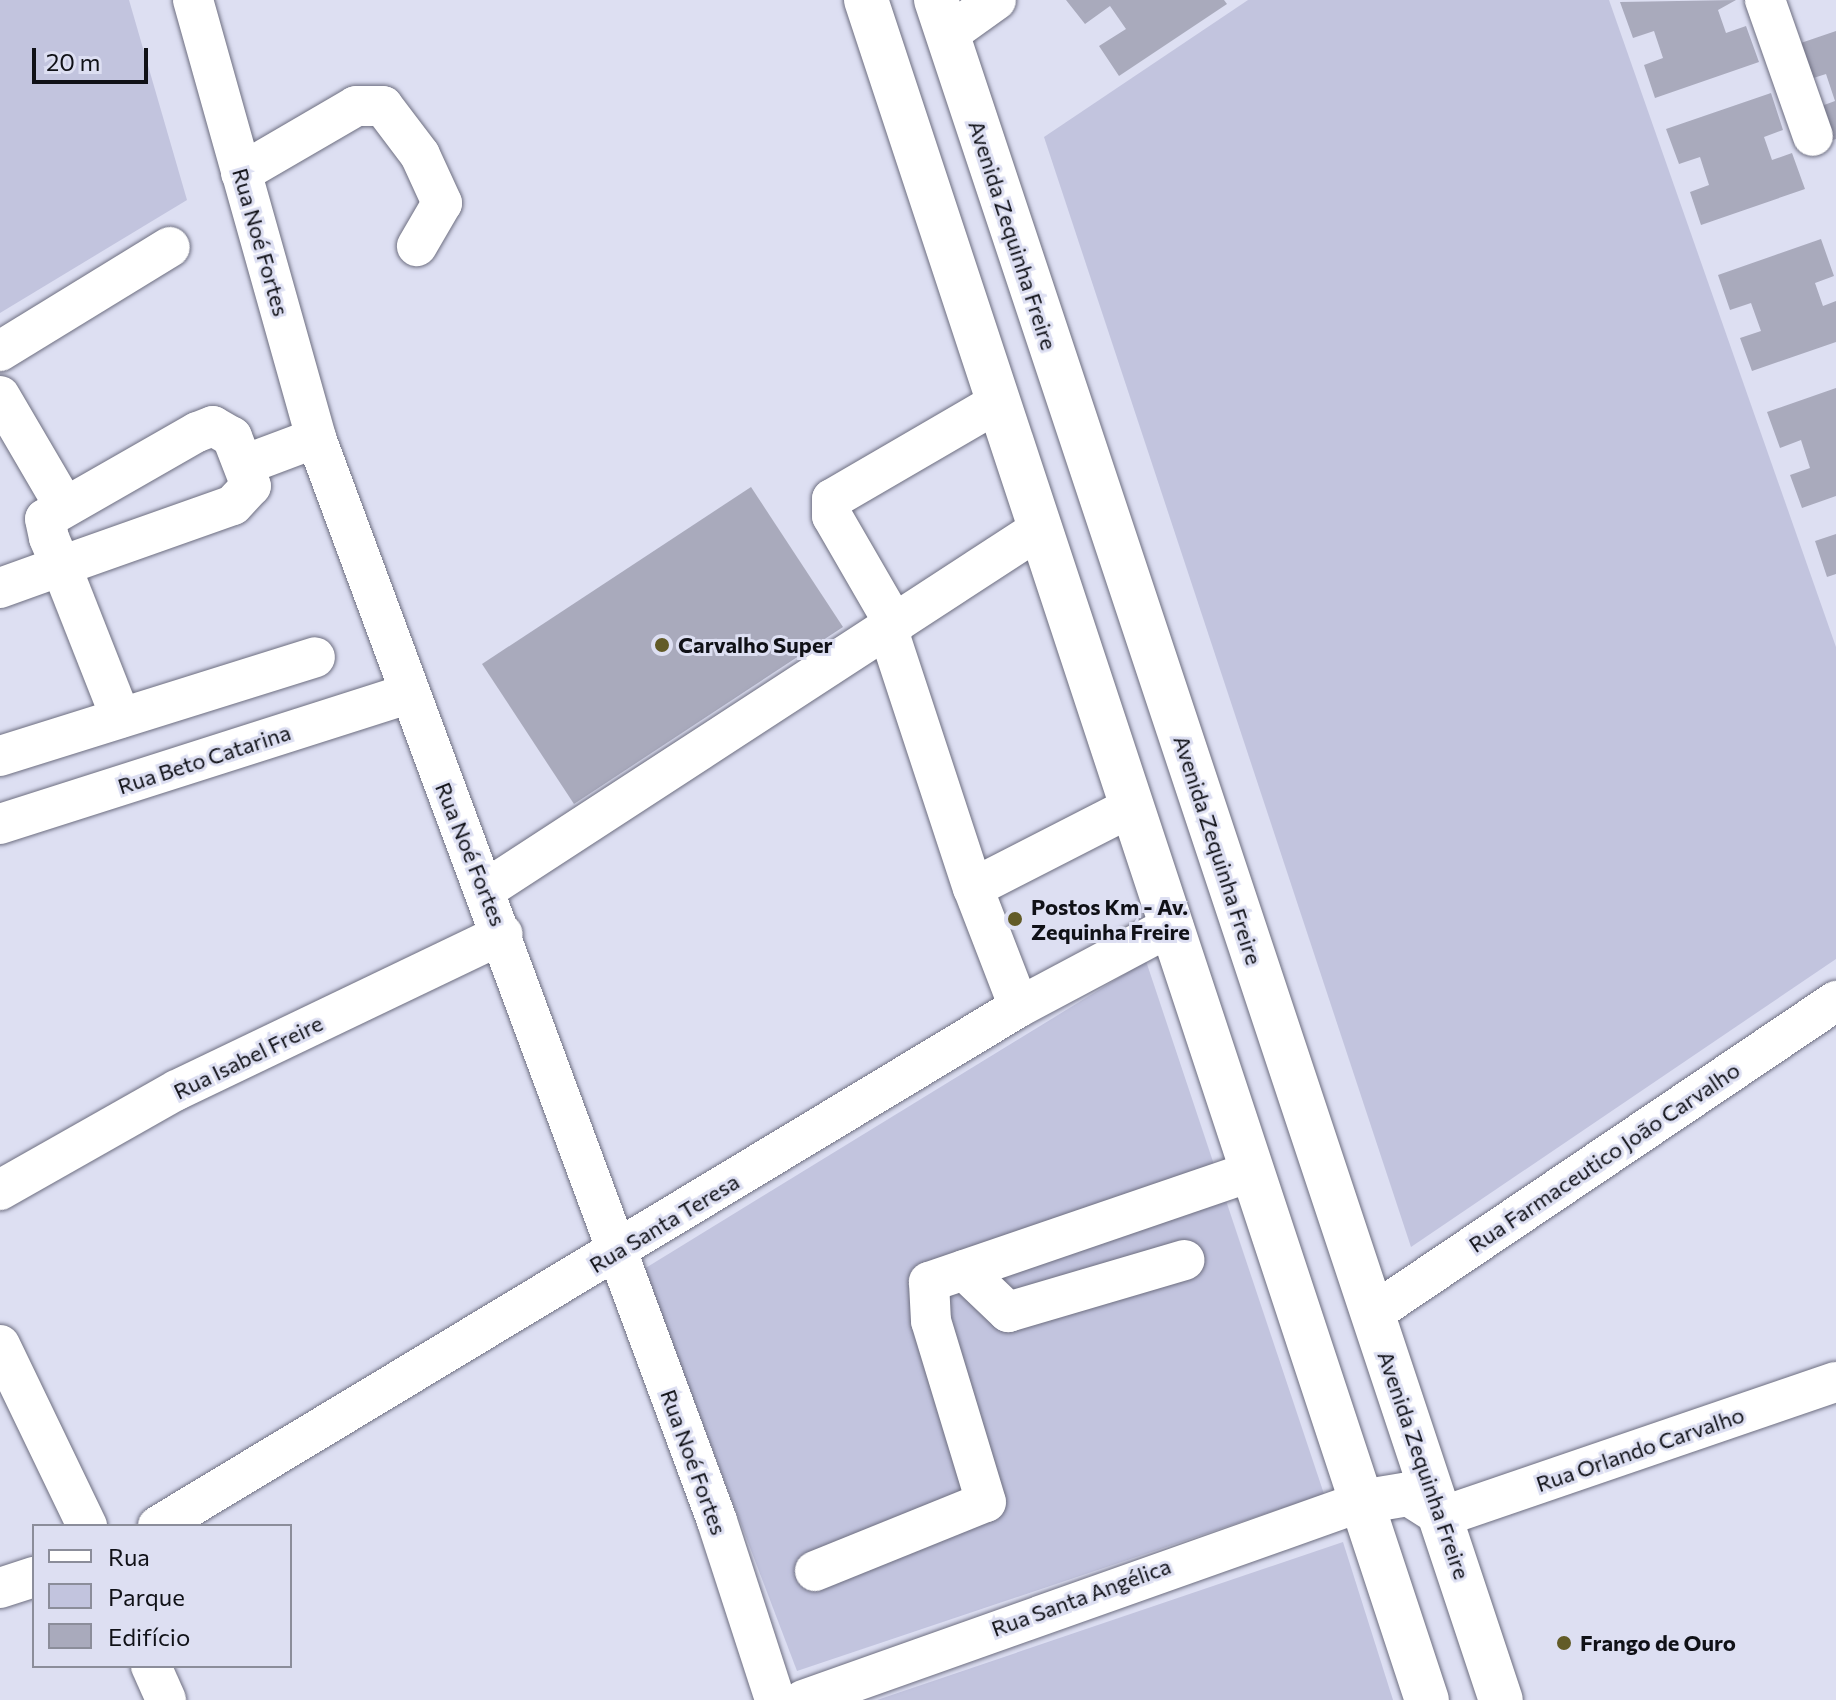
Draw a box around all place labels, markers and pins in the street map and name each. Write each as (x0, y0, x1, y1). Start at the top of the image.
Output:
place label: Carvalho Super (678, 632, 833, 658)
marker: Carvalho Super (653, 636, 671, 654)
place label: Postos Km - Av. Zequinha Freire (1031, 893, 1190, 944)
marker: Postos Km - Av. Zequinha Freire (1006, 910, 1024, 928)
place label: Frango de Ouro (1580, 1630, 1736, 1656)
marker: Frango de Ouro (1555, 1634, 1573, 1652)

